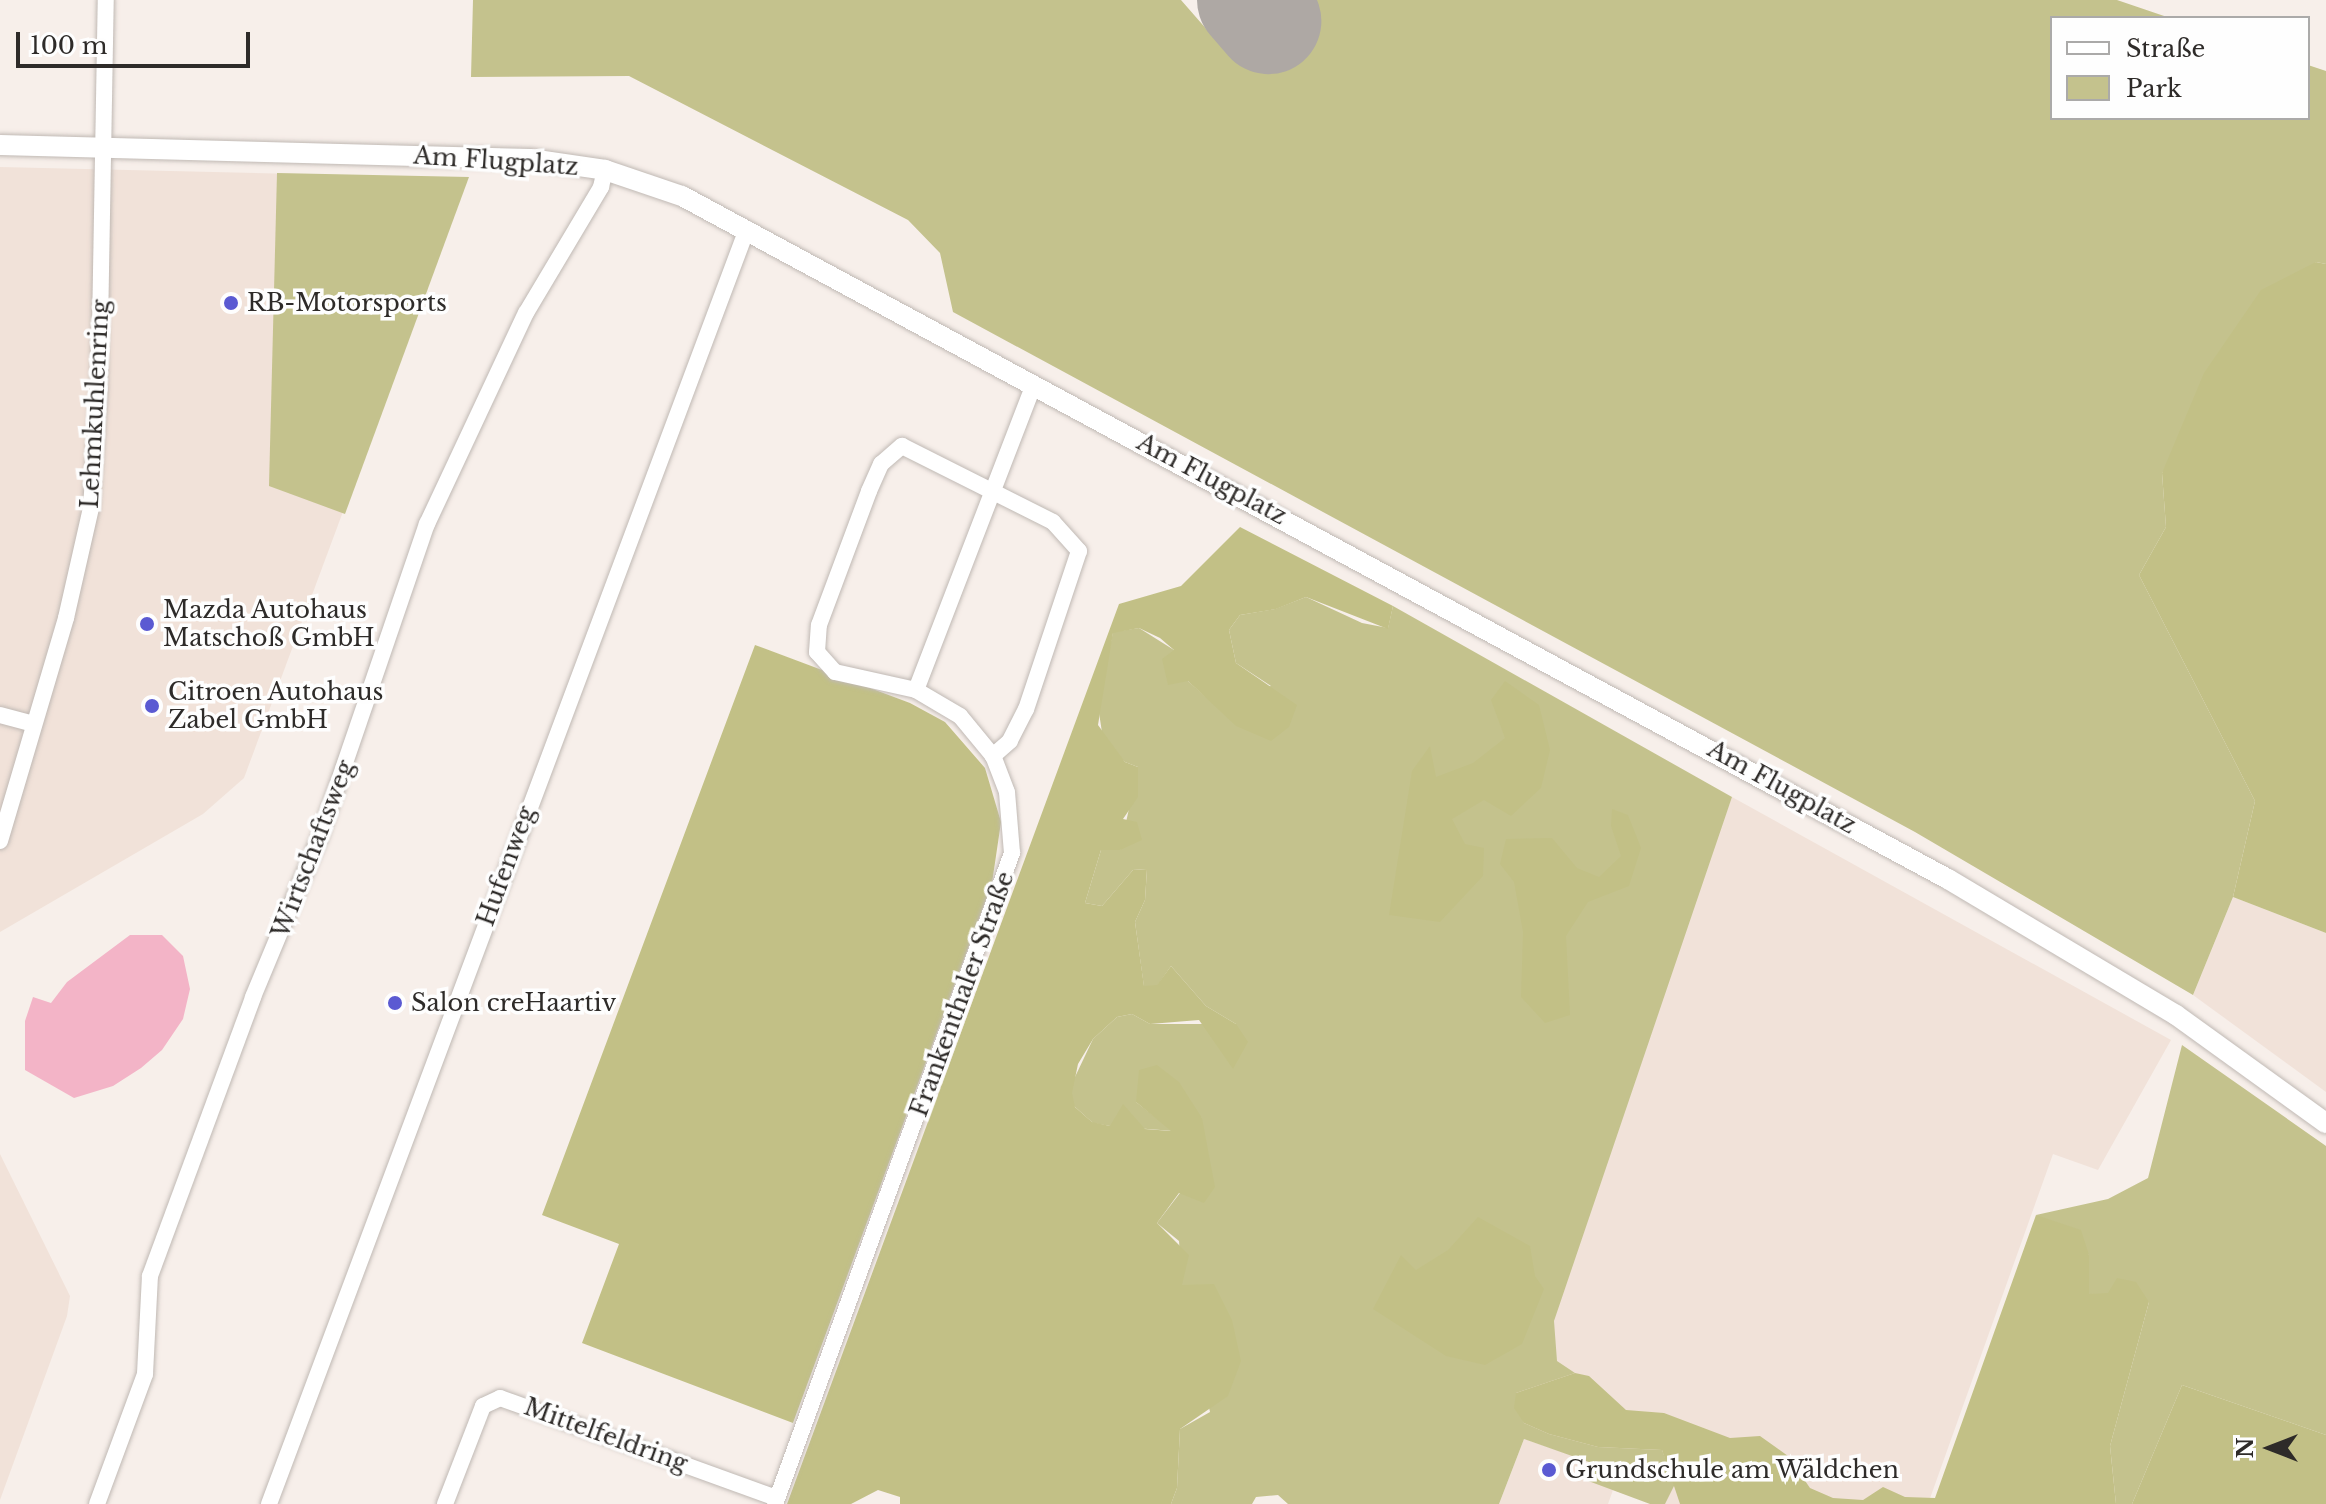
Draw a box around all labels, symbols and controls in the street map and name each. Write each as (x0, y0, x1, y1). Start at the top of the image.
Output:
scale bar (20, 16, 254, 66)
legend (2050, 16, 2310, 120)
text: 100 m (30, 31, 108, 60)
text: Straße (2126, 34, 2205, 63)
text: Park (2126, 74, 2182, 103)
street label: Am Flugplatz (413, 141, 579, 181)
place label: RB-Motorsports (247, 289, 447, 317)
marker: RB-Motorsports (222, 294, 240, 312)
street label: Lehmkuhlenring (75, 299, 115, 509)
street label: Am Flugplatz (1132, 427, 1292, 531)
place label: Mazda Autohaus Matschoß GmbH (163, 596, 375, 652)
marker: Mazda Autohaus Matschoß GmbH (138, 615, 156, 633)
place label: Citroen Autohaus Zabel GmbH (168, 678, 384, 734)
marker: Citroen Autohaus Zabel GmbH (143, 697, 161, 715)
street label: Am Flugplatz (1703, 734, 1861, 840)
street label: Wirtschaftsweg (266, 756, 360, 942)
street label: Hufenweg (471, 802, 541, 930)
street label: Frankenthaler Straße (904, 867, 1020, 1121)
place label: Salon creHaartiv (411, 989, 616, 1017)
marker: Salon creHaartiv (386, 994, 404, 1012)
street label: Mittelfeldring (520, 1392, 692, 1478)
north arrow (2230, 1408, 2310, 1488)
text: N (2232, 1438, 2259, 1458)
place label: Grundschule am Wäldchen (1565, 1456, 1900, 1484)
marker: Grundschule am Wäldchen (1540, 1461, 1558, 1479)

